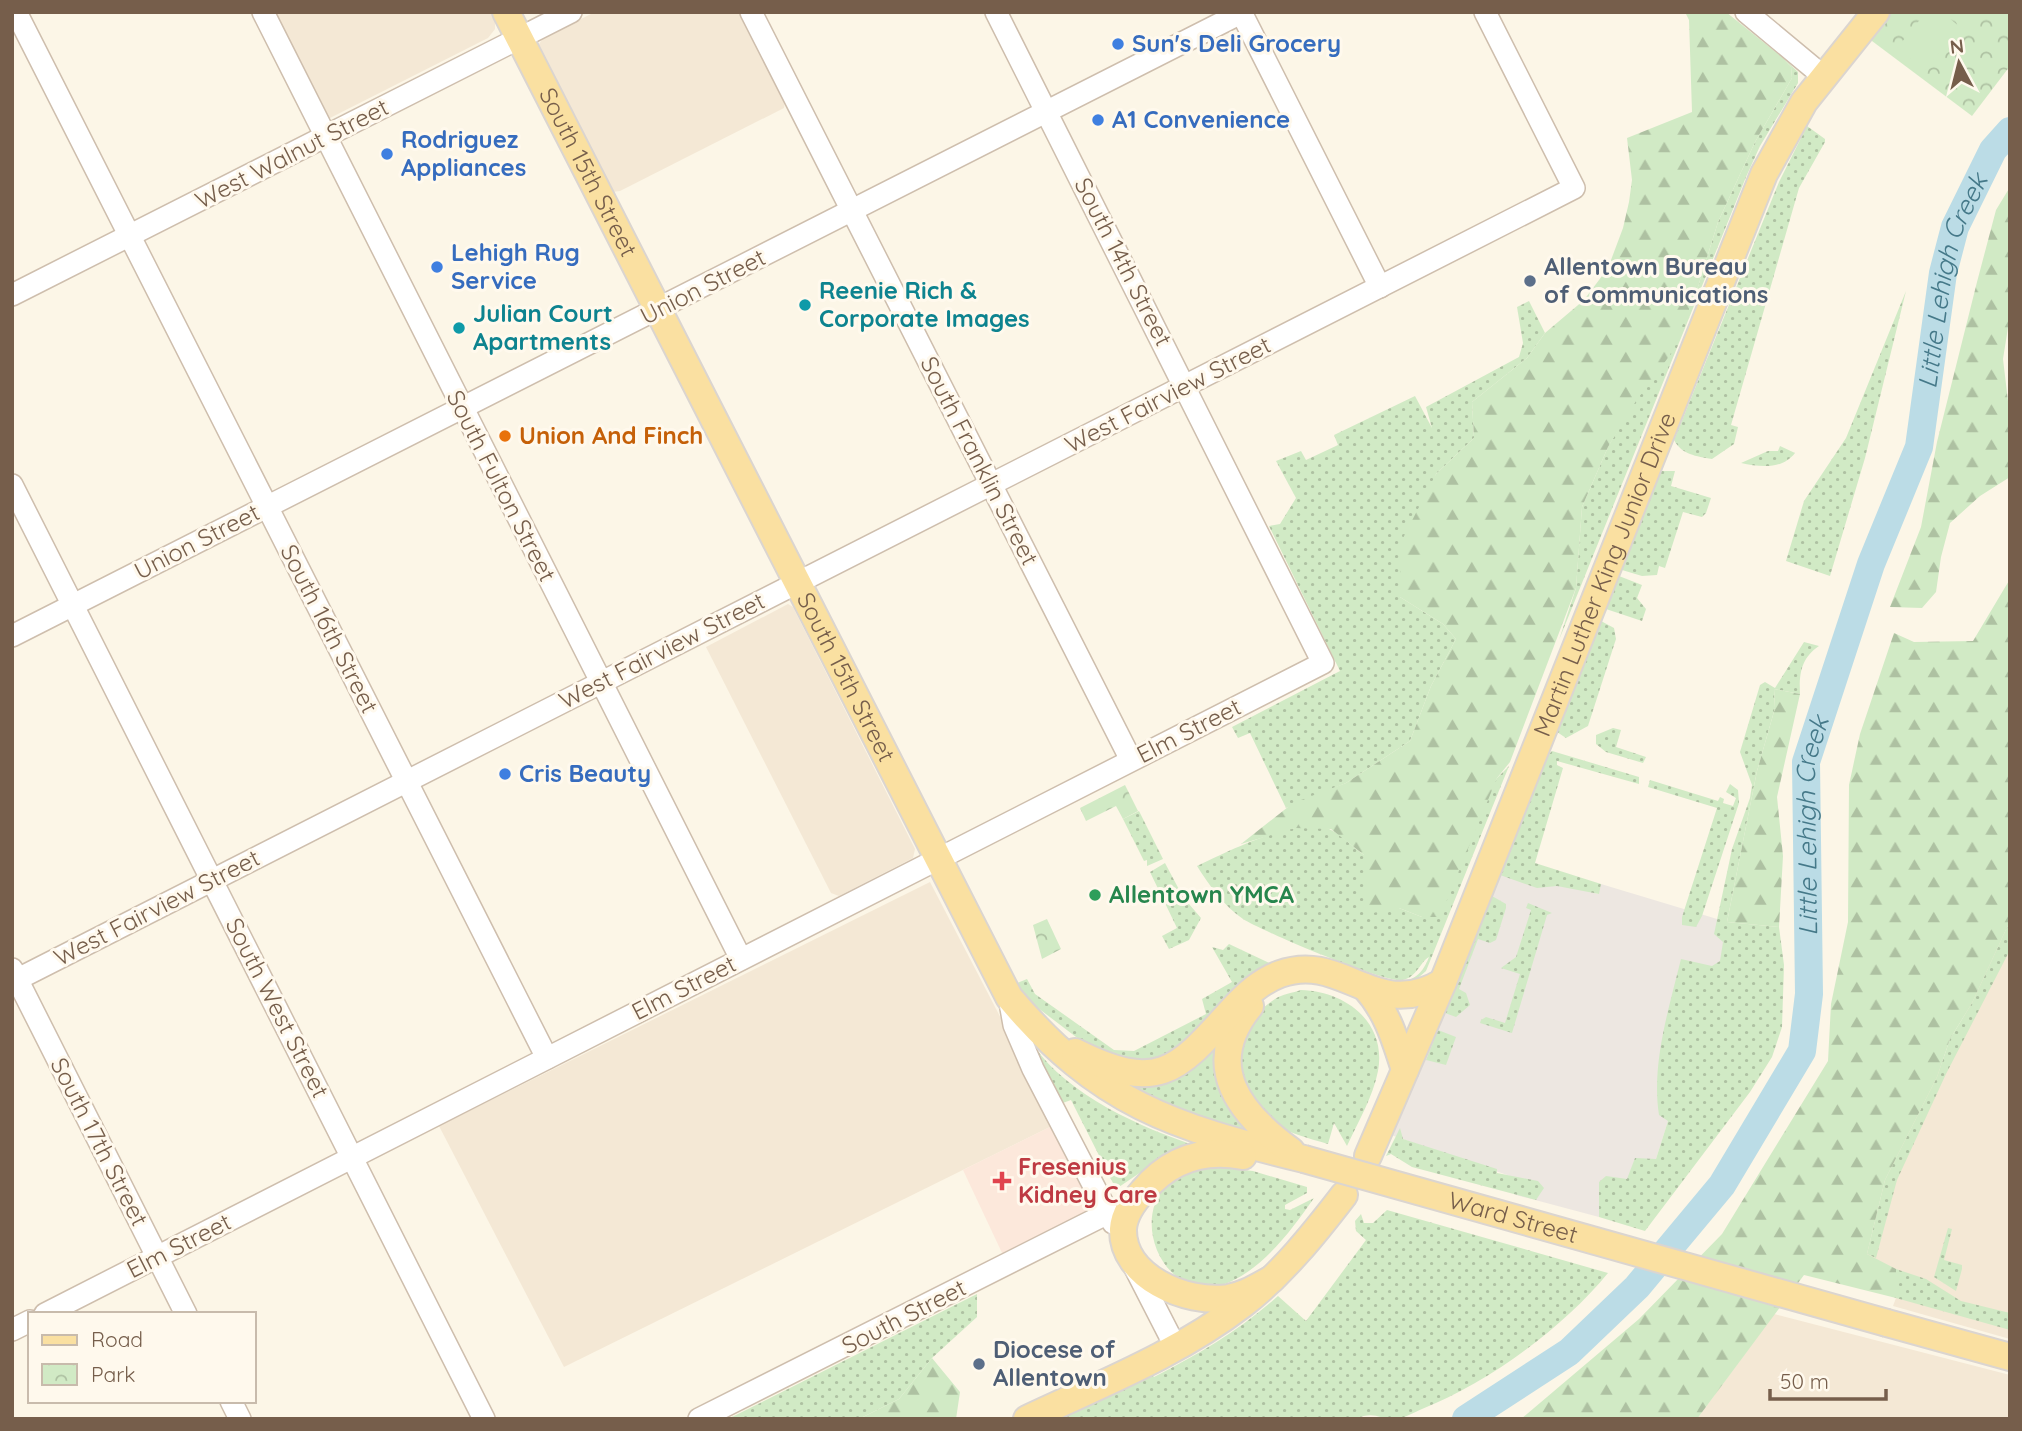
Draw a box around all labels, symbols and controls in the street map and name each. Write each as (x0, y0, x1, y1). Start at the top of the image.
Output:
place label: Sun's Deli Grocery (1132, 28, 1341, 58)
north arrow (1924, 28, 1994, 98)
text: N (1949, 33, 1965, 59)
marker: Sun's Deli Grocery (1110, 36, 1126, 52)
street label: South 15th Street (533, 82, 644, 261)
street label: West Walnut Street (190, 91, 393, 215)
place label: A1 Convenience (1112, 104, 1290, 134)
marker: A1 Convenience (1090, 112, 1106, 128)
place label: Rodriguez Appliances (401, 124, 526, 182)
marker: Rodriguez Appliances (379, 146, 395, 162)
water label: Little Lehigh Creek (1910, 166, 1996, 391)
street label: South 14th Street (1069, 172, 1179, 351)
place label: Lehigh Rug Service (451, 237, 580, 295)
street label: Union Street (635, 242, 770, 330)
place label: Allentown Bureau of Communications (1544, 251, 1768, 309)
marker: Lehigh Rug Service (429, 259, 445, 275)
marker: Allentown Bureau of Communications (1522, 273, 1538, 289)
place label: Reenie Rich & Corporate Images (819, 275, 1030, 333)
marker: Reenie Rich & Corporate Images (797, 297, 813, 313)
place label: Julian Court Apartments (473, 298, 613, 356)
marker: Julian Court Apartments (451, 320, 467, 336)
street label: West Fairview Street (1060, 329, 1276, 459)
street label: South Franklin Street (914, 351, 1045, 570)
street label: South Fulton Street (441, 385, 563, 586)
street label: Martin Luther King Junior Drive (1526, 408, 1682, 741)
place label: Union And Finch (519, 420, 703, 450)
marker: Union And Finch (497, 428, 513, 444)
street label: Union Street (129, 497, 264, 585)
street label: South 16th Street (274, 539, 385, 718)
street label: West Fairview Street (554, 585, 770, 715)
street label: South 15th Street (791, 587, 902, 766)
street label: Elm Street (1131, 691, 1246, 769)
water label: Little Lehigh Creek (1789, 710, 1837, 936)
place label: Cris Beauty (519, 758, 651, 788)
marker: Cris Beauty (497, 766, 513, 782)
street label: West Fairview Street (49, 842, 265, 972)
place label: Allentown YMCA (1109, 879, 1295, 909)
marker: Allentown YMCA (1087, 887, 1103, 903)
street label: South West Street (220, 913, 336, 1103)
street label: Elm Street (626, 948, 741, 1026)
street label: South 17th Street (45, 1052, 155, 1231)
place label: Fresenius Kidney Care (1018, 1151, 1158, 1209)
marker: Fresenius Kidney Care (992, 1171, 1012, 1191)
street label: Ward Street (1445, 1184, 1581, 1249)
street label: Elm Street (121, 1206, 236, 1284)
street label: South Street (836, 1272, 971, 1360)
legend (28, 1312, 256, 1403)
text: Road (91, 1326, 143, 1352)
place label: Diocese of Allentown (993, 1334, 1116, 1392)
marker: Diocese of Allentown (971, 1356, 987, 1372)
scale bar (1770, 1358, 1885, 1402)
text: Park (91, 1361, 135, 1387)
text: 50 m (1780, 1368, 1829, 1394)

